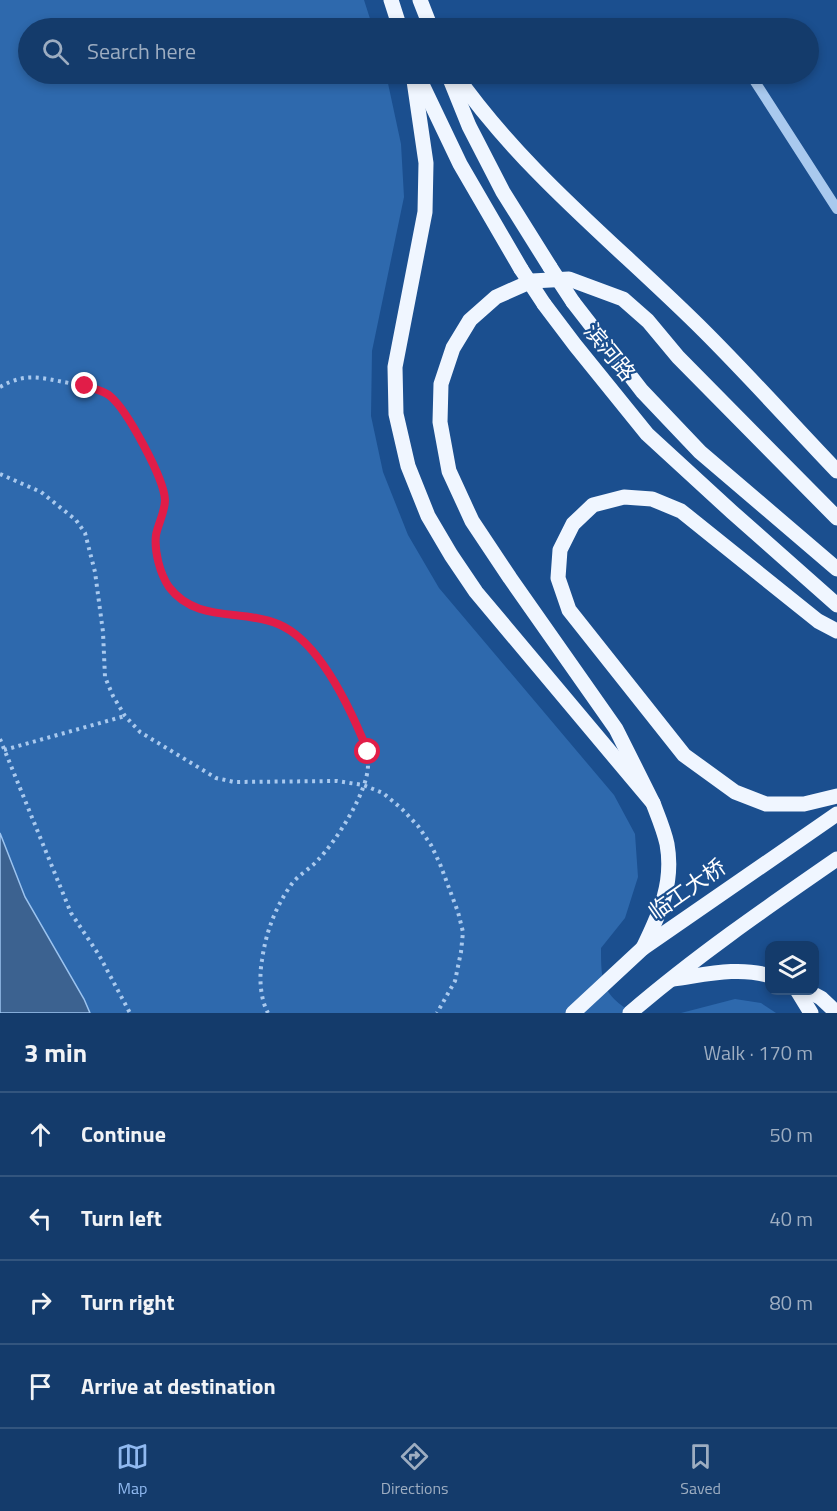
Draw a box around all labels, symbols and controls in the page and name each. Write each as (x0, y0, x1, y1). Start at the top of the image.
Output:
search box (18, 18, 819, 84)
text: Search here (87, 34, 196, 68)
icon: search (39, 35, 72, 68)
street label: 滨河路 (576, 316, 644, 388)
route end (71, 372, 97, 398)
route start (354, 738, 380, 764)
street label: 临工大桥 (641, 850, 733, 928)
map controls (765, 941, 819, 995)
button: layers (765, 941, 819, 995)
text: 3 min (24, 1033, 87, 1072)
text: Walk · 170 m (704, 1037, 813, 1068)
text: Continue (81, 1117, 166, 1151)
icon: ahead (24, 1118, 57, 1151)
text: 50 m (769, 1119, 813, 1150)
text: Turn left (81, 1201, 162, 1235)
icon: left (24, 1202, 57, 1235)
text: 40 m (769, 1203, 813, 1234)
text: Turn right (81, 1285, 175, 1319)
icon: right (24, 1286, 57, 1319)
text: 80 m (769, 1287, 813, 1318)
text: Arrive at destination (81, 1369, 276, 1403)
icon: arrive (24, 1370, 57, 1403)
tab: Map (116, 1440, 149, 1500)
tab: Directions (381, 1440, 449, 1500)
tab: Saved (680, 1440, 721, 1500)

